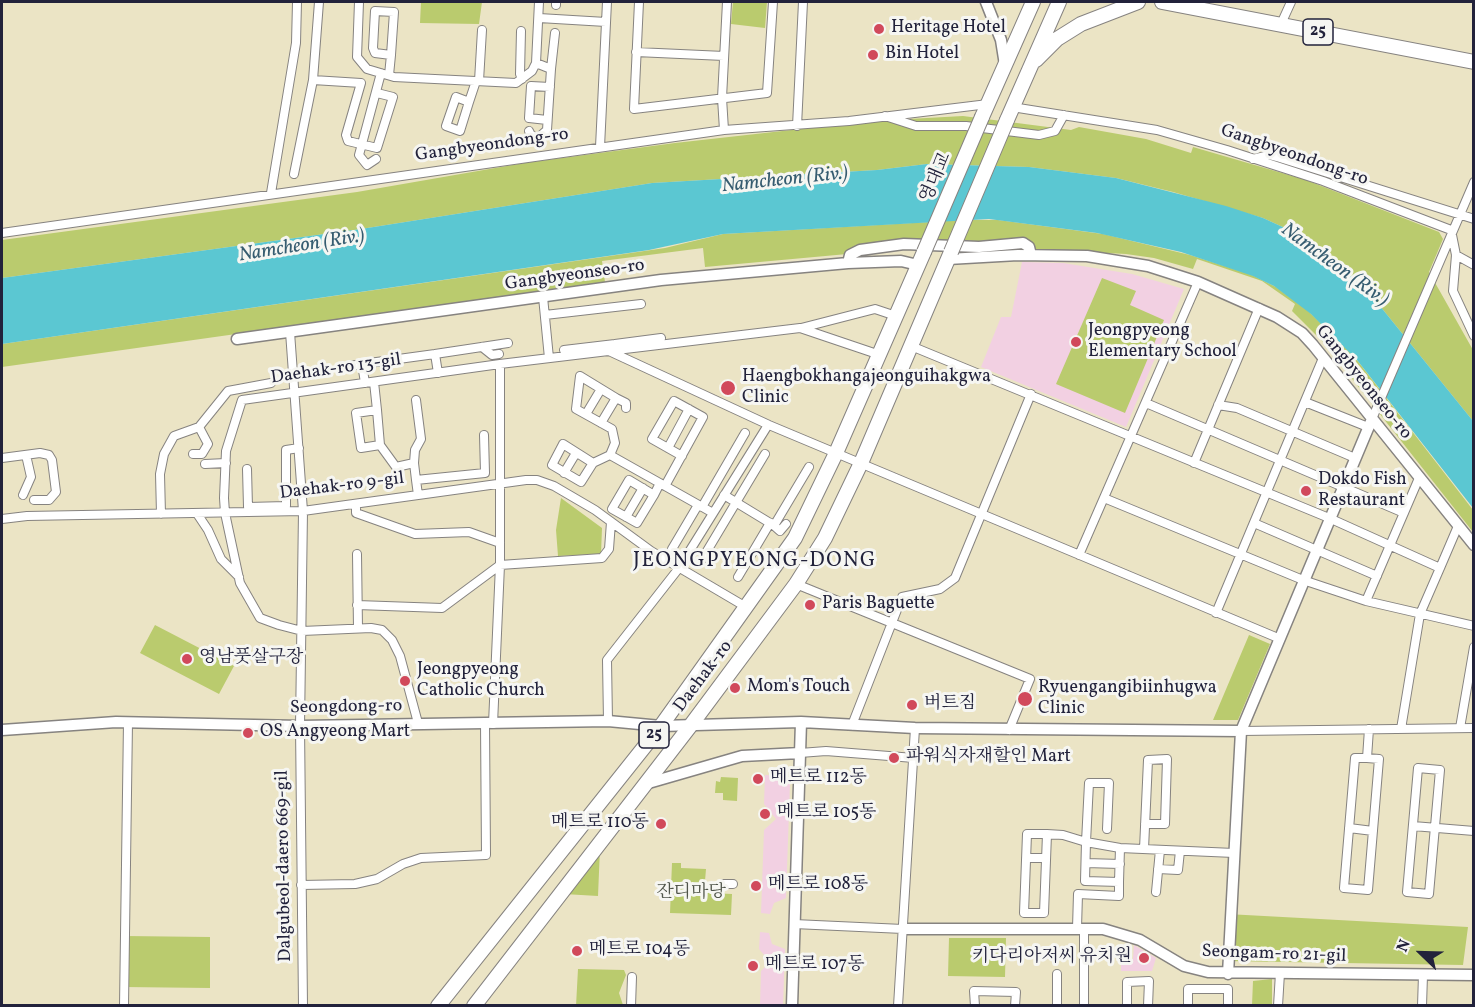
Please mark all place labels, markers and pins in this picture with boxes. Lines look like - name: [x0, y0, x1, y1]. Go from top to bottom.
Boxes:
- place label: Heritage Hotel: [891, 18, 1006, 40]
- marker: Heritage Hotel: [872, 22, 886, 36]
- place label: Bin Hotel: [885, 44, 959, 66]
- marker: Bin Hotel: [866, 48, 880, 62]
- place label: Jeongpyeong Elementary School: [1088, 321, 1237, 364]
- marker: Jeongpyeong Elementary School: [1069, 335, 1083, 349]
- place label: Haengbokhangajeonguihakgwa Clinic: [742, 367, 991, 410]
- marker: Haengbokhangajeonguihakgwa Clinic: [719, 379, 737, 397]
- place label: Dokdo Fish Restaurant: [1318, 470, 1407, 512]
- marker: Dokdo Fish Restaurant: [1299, 484, 1313, 498]
- place label: Paris Baguette: [822, 594, 935, 616]
- marker: Paris Baguette: [803, 598, 817, 612]
- place label: 영남풋살구장: [199, 648, 303, 670]
- marker: 영남풋살구장: [180, 652, 194, 666]
- place label: Jeongpyeong Catholic Church: [417, 660, 545, 702]
- marker: Jeongpyeong Catholic Church: [398, 674, 412, 688]
- place label: Mom's Touch: [747, 677, 850, 699]
- place label: Ryuengangibiinhugwa Clinic: [1038, 678, 1217, 720]
- marker: Mom's Touch: [728, 681, 742, 695]
- marker: Ryuengangibiinhugwa Clinic: [1016, 690, 1034, 708]
- place label: 버트짐: [924, 694, 976, 716]
- marker: 버트짐: [905, 698, 919, 712]
- place label: OS Angyeong Mart: [260, 722, 410, 744]
- marker: OS Angyeong Mart: [241, 726, 255, 740]
- place label: 파워식자재할인 Mart: [906, 747, 1071, 769]
- marker: 파워식자재할인 Mart: [887, 751, 901, 765]
- place label: 메트로 112동: [770, 768, 867, 790]
- marker: 메트로 112동: [751, 772, 765, 786]
- place label: 메트로 105동: [777, 803, 876, 825]
- marker: 메트로 105동: [758, 807, 772, 821]
- place label: 메트로 110동: [551, 813, 649, 835]
- marker: 메트로 110동: [654, 817, 668, 831]
- place label: 메트로 108동: [768, 875, 868, 897]
- marker: 메트로 108동: [749, 879, 763, 893]
- place label: 메트로 104동: [589, 940, 690, 962]
- marker: 메트로 104동: [570, 944, 584, 958]
- place label: 키다리아저씨 유치원: [972, 947, 1132, 969]
- marker: 키다리아저씨 유치원: [1137, 951, 1151, 965]
- place label: 메트로 107동: [765, 955, 865, 977]
- marker: 메트로 107동: [746, 959, 760, 973]

